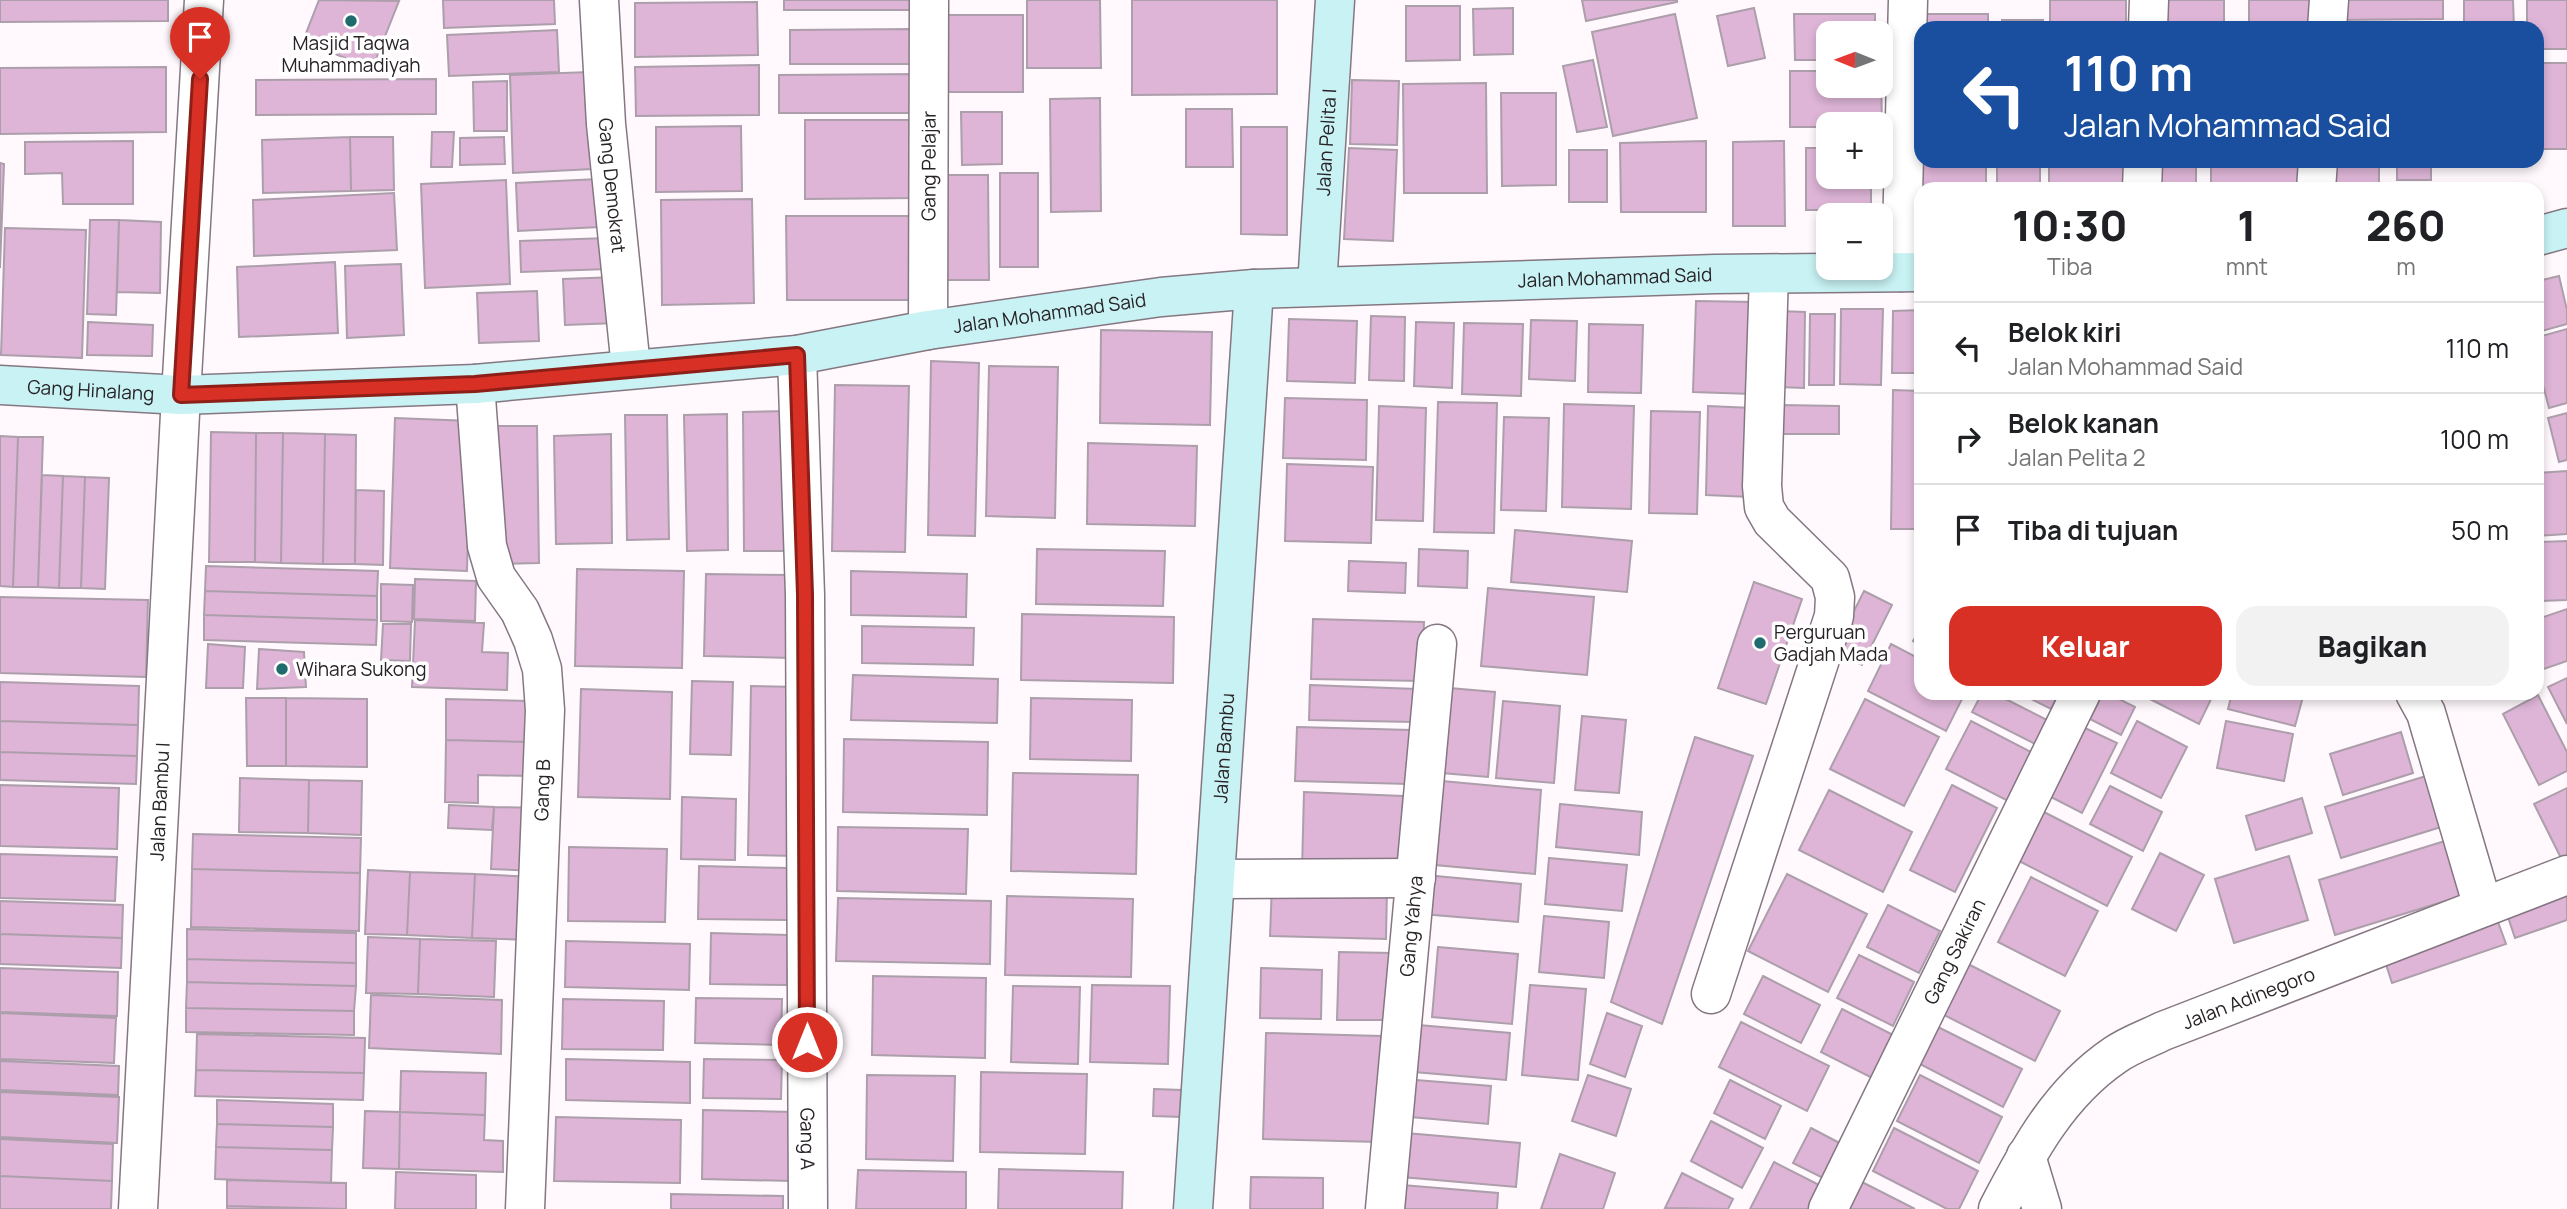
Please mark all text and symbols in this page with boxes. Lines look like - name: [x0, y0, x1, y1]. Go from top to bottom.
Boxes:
- pin: [170, 7, 230, 79]
- marker: Masjid Taqwa Muhammadiyah: [343, 13, 359, 29]
- icon: arrive: [181, 18, 219, 56]
- north arrow: [1816, 21, 1894, 98]
- map controls: [1816, 21, 1893, 280]
- place label: Masjid Taqwa Muhammadiyah: [281, 30, 421, 78]
- text: 110 m: [2064, 39, 2193, 106]
- icon: left: [1949, 49, 2040, 140]
- street label: Jalan Pelita I: [1310, 88, 1342, 197]
- text: Jalan Mohammad Said: [2064, 103, 2391, 147]
- street label: Gang Pelajar: [915, 111, 942, 221]
- button: +: [1816, 112, 1893, 189]
- street label: Gang Demokrat: [592, 117, 632, 254]
- text: 10:30: [2012, 196, 2128, 254]
- text: 1: [2237, 196, 2256, 254]
- text: 260: [2366, 196, 2446, 254]
- button: −: [1816, 203, 1893, 280]
- text: Tiba: [2047, 250, 2093, 282]
- text: mnt: [2226, 250, 2268, 282]
- text: m: [2396, 250, 2416, 282]
- street label: Jalan Mohammad Said: [1517, 261, 1713, 293]
- street label: Jalan Mohammad Said: [952, 286, 1148, 339]
- text: Belok kiri: [2008, 314, 2122, 350]
- icon: left: [1949, 329, 1987, 367]
- text: 110 m: [2446, 330, 2509, 366]
- text: Jalan Mohammad Said: [2008, 350, 2243, 382]
- street label: Gang Hinalang: [27, 374, 155, 407]
- text: Belok kanan: [2008, 405, 2159, 441]
- icon: right: [1949, 420, 1987, 458]
- text: 100 m: [2440, 421, 2509, 457]
- text: Jalan Pelita 2: [2008, 441, 2146, 473]
- icon: arrive: [1949, 511, 1987, 549]
- text: Tiba di tujuan: [2008, 512, 2178, 548]
- text: 50 m: [2451, 512, 2509, 548]
- button: Keluar: [1949, 606, 2222, 686]
- button: Bagikan: [2236, 606, 2509, 686]
- place label: Perguruan Gadjah Mada: [1774, 619, 1888, 667]
- marker: Perguruan Gadjah Mada: [1752, 635, 1768, 651]
- place label: Wihara Sukong: [296, 656, 427, 682]
- marker: Wihara Sukong: [274, 661, 290, 677]
- street label: Jalan Bambu: [1207, 692, 1240, 804]
- street label: Jalan Bambu I: [143, 742, 176, 861]
- street label: Gang B: [528, 758, 556, 821]
- street label: Gang Yahya: [1393, 874, 1429, 978]
- street label: Gang Sakiran: [1917, 894, 1991, 1009]
- street label: Jalan Adinegoro: [2179, 961, 2319, 1035]
- position arrow: [770, 1005, 844, 1079]
- street label: Gang A: [795, 1108, 821, 1170]

